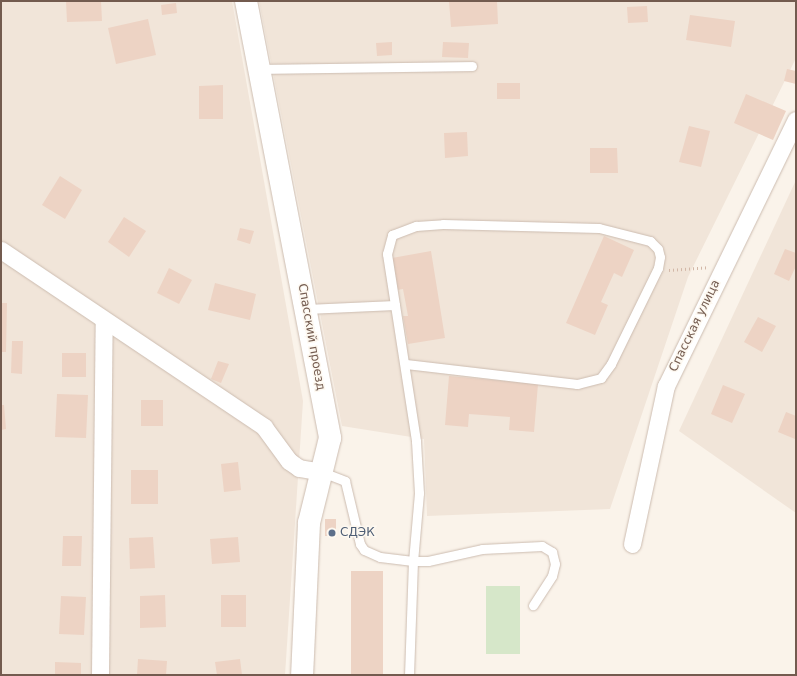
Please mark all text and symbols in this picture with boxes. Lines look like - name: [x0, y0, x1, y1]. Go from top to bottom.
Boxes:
- street label: Спасская улица: [667, 278, 723, 374]
- street label: Спасский проезд: [295, 282, 327, 392]
- place label: СДЭК: [340, 526, 375, 540]
- marker: СДЭК: [327, 528, 337, 538]

